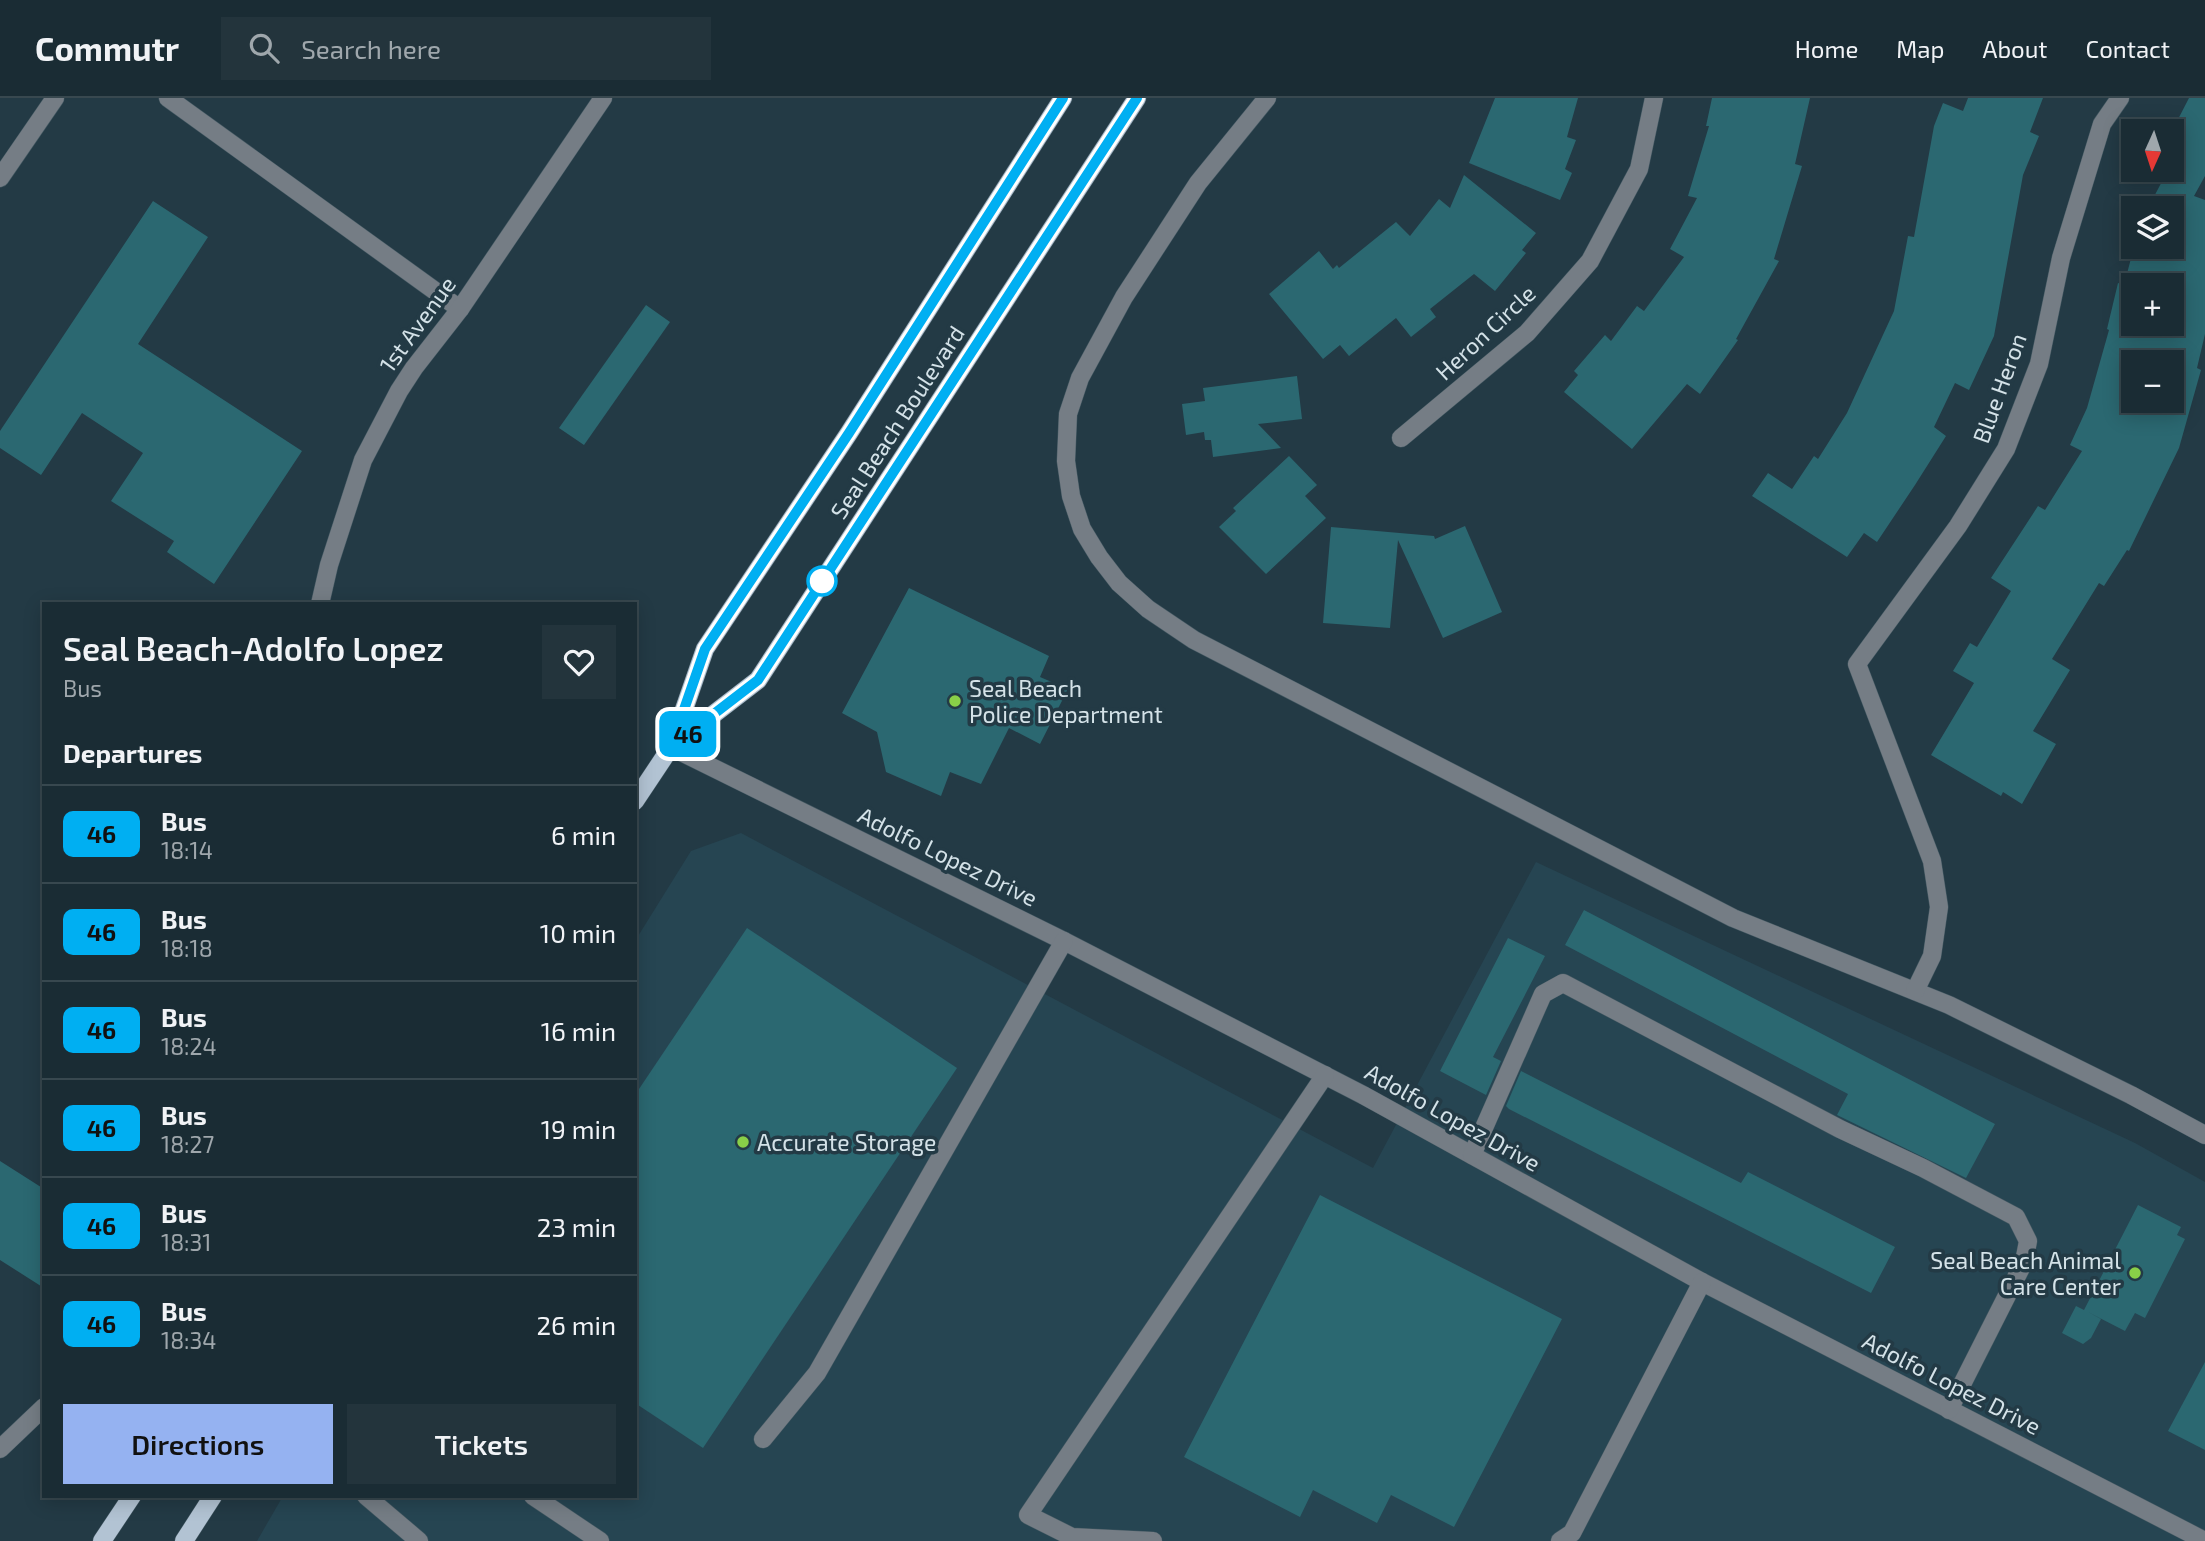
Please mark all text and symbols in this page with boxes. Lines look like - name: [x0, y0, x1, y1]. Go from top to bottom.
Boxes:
- search box: [221, 17, 711, 80]
- text: Commutr: [35, 28, 179, 68]
- icon: search: [245, 29, 283, 67]
- text: Search here: [301, 33, 441, 64]
- text: Home: [1795, 34, 1858, 63]
- text: Map: [1896, 34, 1944, 63]
- text: About: [1982, 34, 2048, 63]
- text: Contact: [2086, 34, 2170, 63]
- north arrow: [2121, 119, 2184, 182]
- map controls: [2121, 119, 2184, 413]
- button: layers: [2121, 196, 2184, 259]
- street label: 1st Avenue: [373, 271, 461, 377]
- button: +: [2121, 273, 2184, 336]
- street label: Heron Circle: [1429, 279, 1541, 385]
- street label: Seal Beach Boulevard: [824, 320, 970, 524]
- street label: Blue Heron: [1966, 329, 2032, 447]
- button: −: [2121, 350, 2184, 413]
- unlabelled marker: [807, 566, 837, 596]
- button: heart: [542, 625, 616, 699]
- text: Seal Beach-Adolfo Lopez: [63, 628, 444, 668]
- text: Bus: [63, 674, 102, 702]
- place label: Seal Beach Police Department: [969, 674, 1163, 728]
- marker: Seal Beach Police Department: [947, 693, 963, 709]
- line badge: 46: [656, 711, 720, 757]
- text: 46: [673, 719, 703, 748]
- text: Departures: [63, 737, 202, 768]
- street label: Adolfo Lopez Drive: [854, 800, 1042, 912]
- text: Bus: [161, 805, 207, 836]
- text: 46: [87, 819, 116, 848]
- text: 6 min: [551, 819, 616, 850]
- text: 18:14: [161, 836, 213, 864]
- text: Bus: [161, 903, 207, 934]
- text: 46: [87, 917, 116, 946]
- text: 10 min: [540, 917, 616, 948]
- text: 18:18: [161, 934, 213, 962]
- text: Bus: [161, 1001, 207, 1032]
- text: 46: [87, 1015, 116, 1044]
- text: 16 min: [541, 1015, 616, 1046]
- text: 18:24: [161, 1032, 217, 1060]
- street label: Adolfo Lopez Drive: [1360, 1057, 1546, 1177]
- text: Bus: [161, 1099, 207, 1130]
- text: 46: [87, 1113, 116, 1142]
- text: 19 min: [541, 1113, 616, 1144]
- place label: Accurate Storage: [757, 1128, 936, 1156]
- text: 18:27: [161, 1130, 214, 1158]
- marker: Accurate Storage: [735, 1134, 751, 1150]
- text: Bus: [161, 1197, 207, 1228]
- text: 46: [87, 1211, 116, 1240]
- text: 23 min: [537, 1211, 616, 1242]
- text: 18:31: [161, 1228, 212, 1256]
- place label: Seal Beach Animal Care Center: [1930, 1246, 2121, 1300]
- marker: Seal Beach Animal Care Center: [2127, 1265, 2143, 1281]
- text: Bus: [161, 1295, 207, 1326]
- text: 46: [87, 1309, 116, 1338]
- text: 26 min: [536, 1309, 616, 1340]
- text: 18:34: [161, 1326, 216, 1354]
- street label: Adolfo Lopez Drive: [1858, 1326, 2046, 1440]
- button: Directions: [63, 1404, 333, 1484]
- button: Tickets: [347, 1404, 616, 1484]

